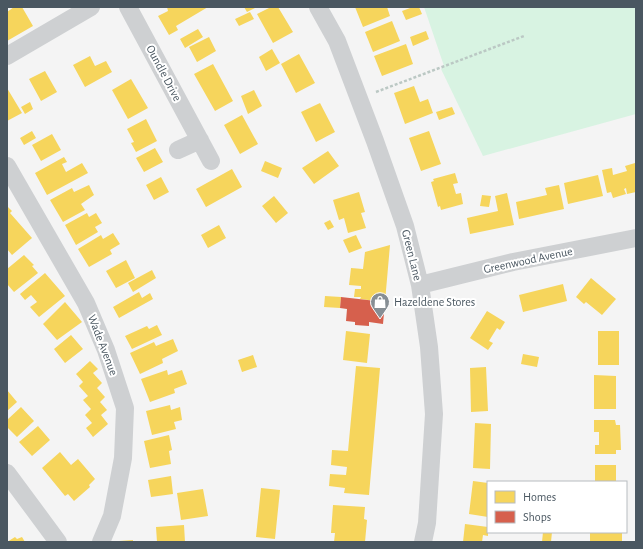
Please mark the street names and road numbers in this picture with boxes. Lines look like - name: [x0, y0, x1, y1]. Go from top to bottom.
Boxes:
- street label: Oundle Drive: [144, 43, 184, 103]
- street label: Green Lane: [400, 228, 424, 282]
- street label: Greenwood Avenue: [482, 245, 574, 275]
- street label: Wade Avenue: [86, 313, 120, 377]

